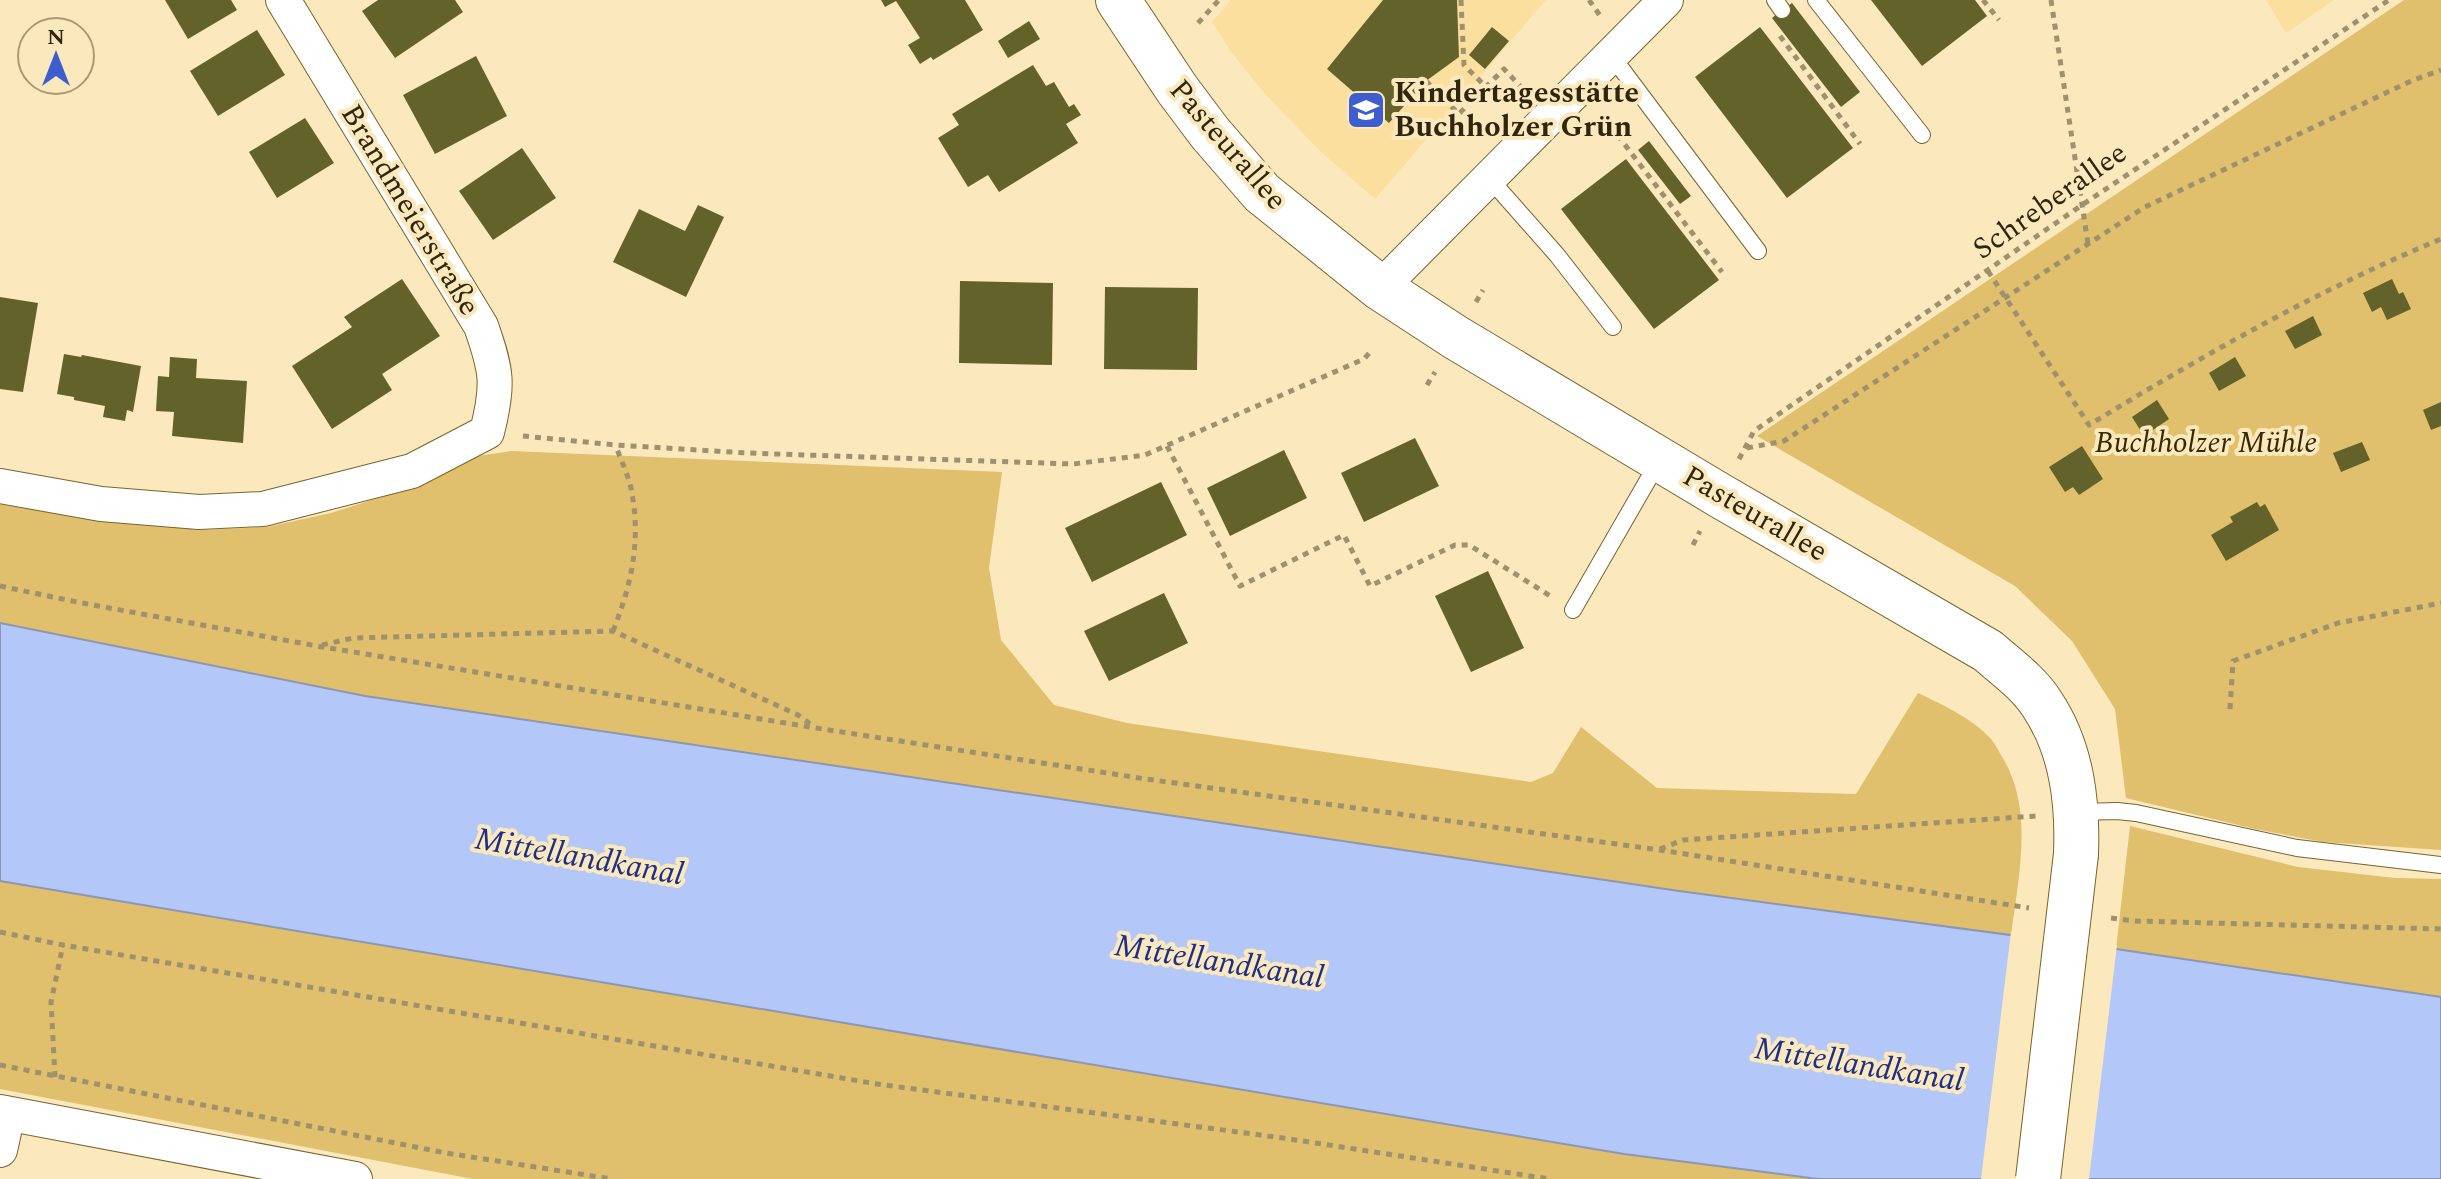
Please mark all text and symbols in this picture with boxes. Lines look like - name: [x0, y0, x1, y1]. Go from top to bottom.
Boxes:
- north arrow: [16, 16, 96, 96]
- text: N: [47, 21, 65, 54]
- street label: Pasteurallee: [1158, 69, 1298, 221]
- place label: Kindertagesstätte Buchholzer Grün: [1394, 70, 1639, 150]
- school or university icon: Kindertagesstätte Buchholzer Grün: [1345, 89, 1387, 131]
- street label: Brandmeierstraße: [328, 95, 492, 325]
- street label: Schreberallee: [1963, 131, 2137, 271]
- park label: Buchholzer Mühle: [2095, 420, 2317, 466]
- street label: Pasteurallee: [1674, 454, 1836, 574]
- water label: Mittellandkanal: [471, 815, 687, 899]
- water label: Mittellandkanal: [1111, 921, 1327, 1003]
- water label: Mittellandkanal: [1751, 1024, 1967, 1106]

